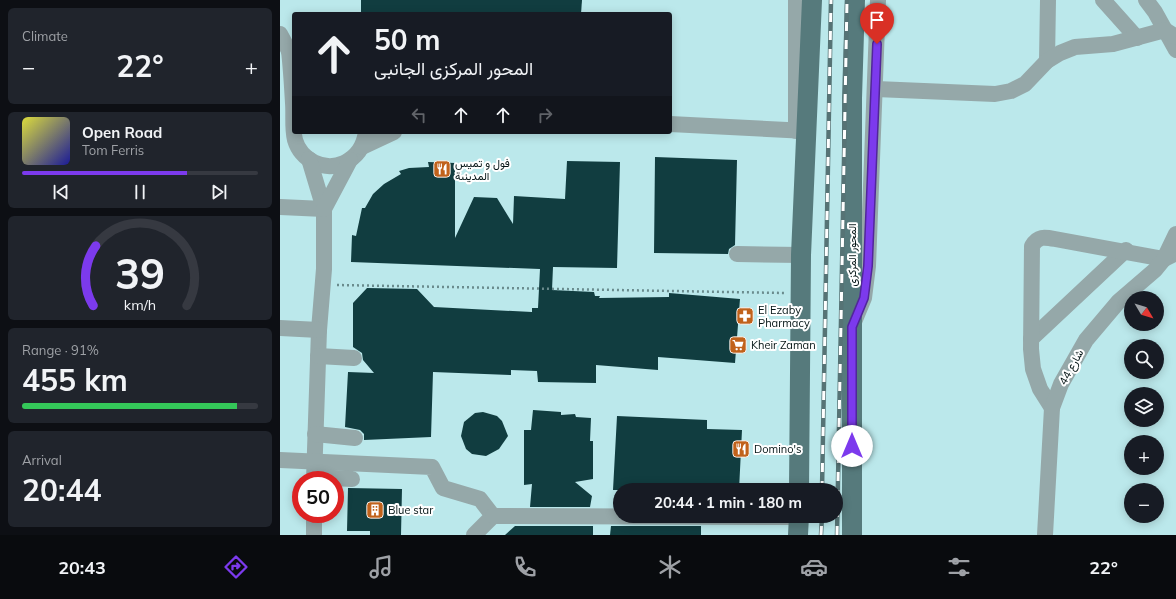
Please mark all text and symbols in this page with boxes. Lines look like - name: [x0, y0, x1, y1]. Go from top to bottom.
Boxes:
- pin: [860, 3, 894, 44]
- icon: arrive: [866, 9, 888, 31]
- text: 50 m: [374, 22, 440, 57]
- text: Climate: [22, 28, 68, 44]
- icon: ahead: [308, 28, 360, 80]
- text: 22°: [116, 47, 164, 85]
- text: −: [22, 53, 35, 81]
- text: +: [245, 53, 258, 81]
- text: المحور المركزى الجانبى: [374, 57, 533, 80]
- icon: left: [408, 104, 430, 126]
- icon: ahead: [450, 104, 472, 126]
- icon: ahead: [492, 104, 514, 126]
- icon: right: [534, 104, 556, 126]
- text: Open Road: [82, 123, 162, 142]
- text: Tom Ferris: [82, 142, 144, 158]
- place label: فول و تميس المدينىة: [455, 156, 510, 183]
- restaurant icon: فول و تميس المدينىة: [432, 159, 452, 179]
- icon: previous: [50, 181, 72, 203]
- icon: pause: [129, 181, 151, 203]
- icon: next: [208, 181, 230, 203]
- street label: المحور المركزى: [845, 223, 859, 287]
- text: 39: [115, 246, 165, 298]
- north arrow: [1124, 291, 1164, 331]
- map controls: [1124, 291, 1164, 523]
- text: km/h: [124, 295, 156, 313]
- place label: El Ezaby Pharmacy: [758, 303, 810, 330]
- pharmacy icon: El Ezaby Pharmacy: [735, 306, 755, 326]
- supermarket icon: Kheir Zaman: [728, 335, 748, 355]
- place label: Kheir Zaman: [751, 338, 816, 352]
- button: search: [1124, 339, 1164, 379]
- text: Range · 91%: [22, 342, 99, 358]
- street label: شارع 44: [1056, 347, 1087, 388]
- text: 455 km: [22, 361, 128, 399]
- button: layers: [1124, 387, 1164, 427]
- position arrow: [831, 425, 873, 467]
- button: +: [1124, 435, 1164, 475]
- restaurant icon: Domino's: [731, 439, 751, 459]
- place label: Domino's: [754, 442, 801, 456]
- text: Arrival: [22, 452, 62, 468]
- text: 20:44: [22, 471, 101, 509]
- speed limit sign: 50: [292, 471, 344, 523]
- button: −: [1124, 483, 1164, 523]
- text: 20:44 · 1 min · 180 m: [654, 493, 802, 512]
- building icon: Blue star: [365, 500, 385, 520]
- place label: Blue star: [388, 503, 433, 517]
- icon: directions: [222, 553, 250, 581]
- icon: music: [367, 553, 395, 581]
- icon: phone: [511, 553, 539, 581]
- icon: climate: [656, 553, 684, 581]
- icon: car: [800, 553, 828, 581]
- icon: filters: [945, 553, 973, 581]
- text: 20:43: [58, 556, 106, 579]
- text: 22°: [1089, 556, 1118, 579]

